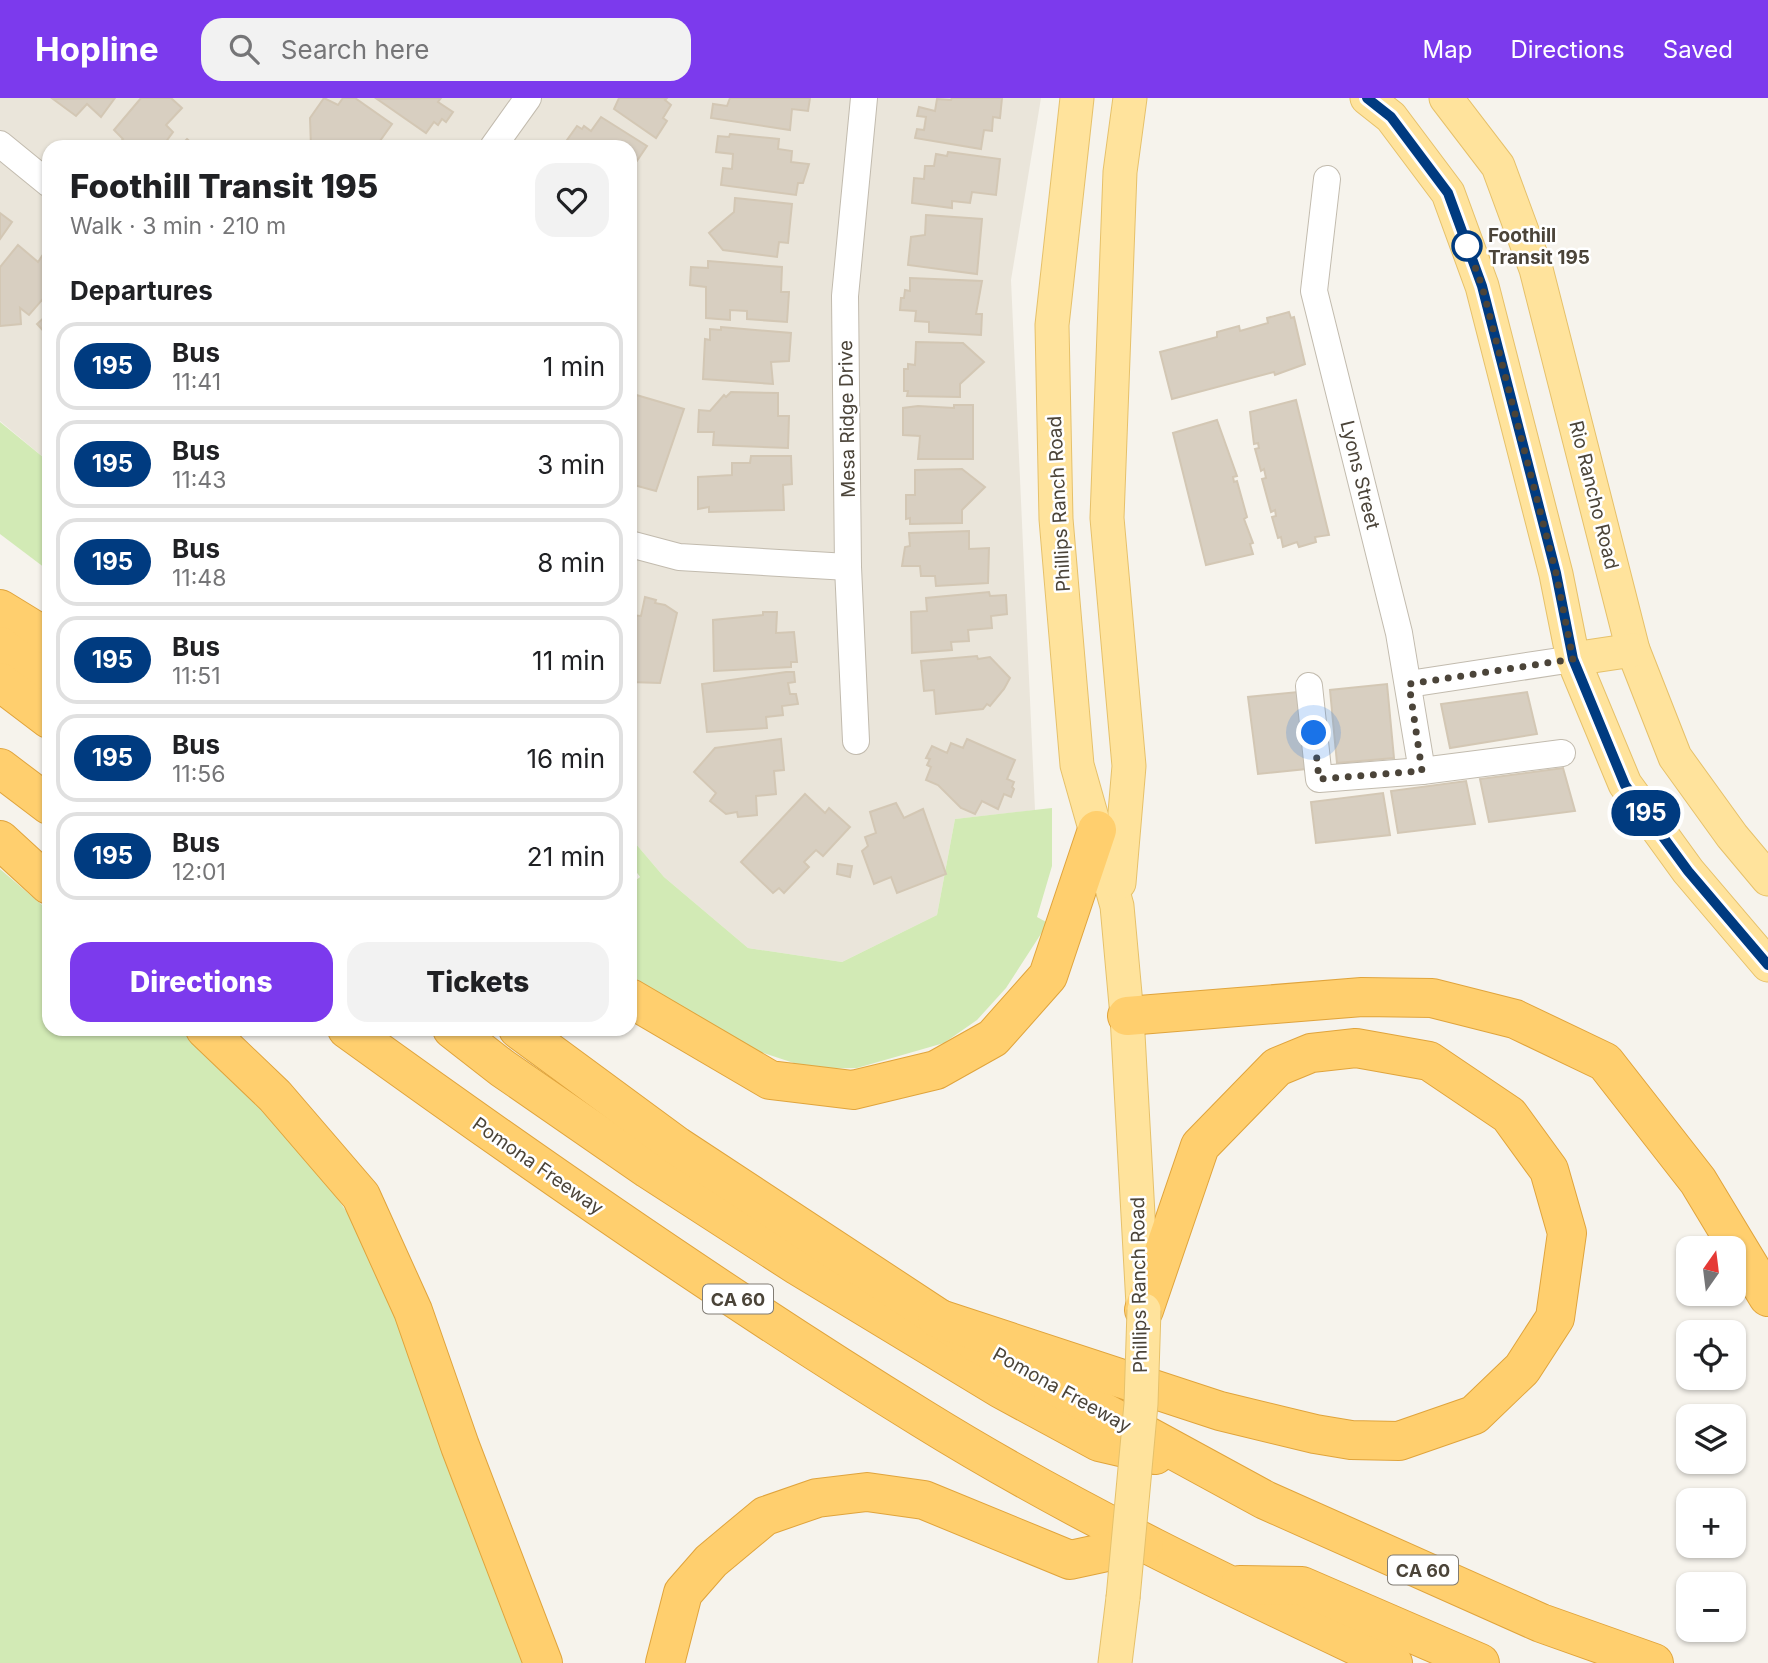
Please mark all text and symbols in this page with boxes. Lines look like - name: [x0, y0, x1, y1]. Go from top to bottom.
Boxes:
- search box: [201, 18, 691, 81]
- text: Hopline: [35, 29, 159, 69]
- icon: search: [225, 30, 263, 68]
- text: Search here: [281, 34, 429, 65]
- text: Map: [1423, 35, 1472, 64]
- text: Directions: [1510, 35, 1625, 64]
- text: Saved: [1663, 35, 1733, 64]
- button: heart: [535, 163, 609, 237]
- text: Foothill Transit 195: [70, 166, 378, 206]
- text: Walk · 3 min · 210 m: [70, 212, 286, 240]
- place label: Foothill Transit 195: [1488, 224, 1590, 269]
- marker: Foothill Transit 195: [1452, 231, 1482, 261]
- text: Departures: [70, 275, 213, 306]
- text: Bus: [172, 337, 220, 368]
- street label: Mesa Ridge Drive: [834, 340, 860, 498]
- text: 195: [92, 351, 133, 380]
- text: 1 min: [543, 351, 605, 382]
- text: 11:41: [172, 368, 221, 396]
- street label: Phillips Ranch Road: [1043, 415, 1075, 593]
- street label: Lyons Street: [1335, 418, 1385, 532]
- street label: Rio Rancho Road: [1564, 418, 1624, 572]
- text: Bus: [172, 435, 220, 466]
- text: 195: [92, 449, 133, 478]
- text: 3 min: [537, 449, 605, 480]
- text: 11:43: [172, 466, 226, 494]
- text: Bus: [172, 533, 220, 564]
- text: 195: [92, 547, 133, 576]
- text: 8 min: [537, 547, 605, 578]
- text: 11:48: [172, 564, 226, 592]
- text: Bus: [172, 631, 220, 662]
- text: 195: [92, 645, 133, 674]
- text: 11 min: [532, 645, 605, 676]
- text: 11:51: [172, 662, 221, 690]
- your location: [1296, 715, 1331, 750]
- text: Bus: [172, 729, 220, 760]
- text: 195: [92, 743, 133, 772]
- text: 16 min: [527, 743, 605, 774]
- text: 11:56: [172, 760, 226, 788]
- line badge: 195: [1606, 790, 1686, 836]
- text: 195: [1625, 798, 1667, 827]
- text: Bus: [172, 827, 220, 858]
- text: 195: [92, 841, 133, 870]
- text: 21 min: [527, 841, 605, 872]
- text: 12:01: [172, 858, 226, 886]
- button: Directions: [70, 942, 333, 1022]
- button: Tickets: [347, 942, 609, 1022]
- street label: Pomona Freeway: [468, 1112, 608, 1220]
- street label: Phillips Ranch Road: [1126, 1197, 1152, 1373]
- north arrow: [1676, 1236, 1746, 1306]
- map controls: [1676, 1236, 1746, 1642]
- road number: CA 60: [703, 1284, 773, 1314]
- button: locate: [1676, 1320, 1746, 1390]
- street label: Pomona Freeway: [989, 1342, 1135, 1438]
- button: layers: [1676, 1404, 1746, 1474]
- button: +: [1676, 1488, 1746, 1558]
- road number: CA 60: [1388, 1555, 1458, 1584]
- button: −: [1676, 1572, 1746, 1642]

